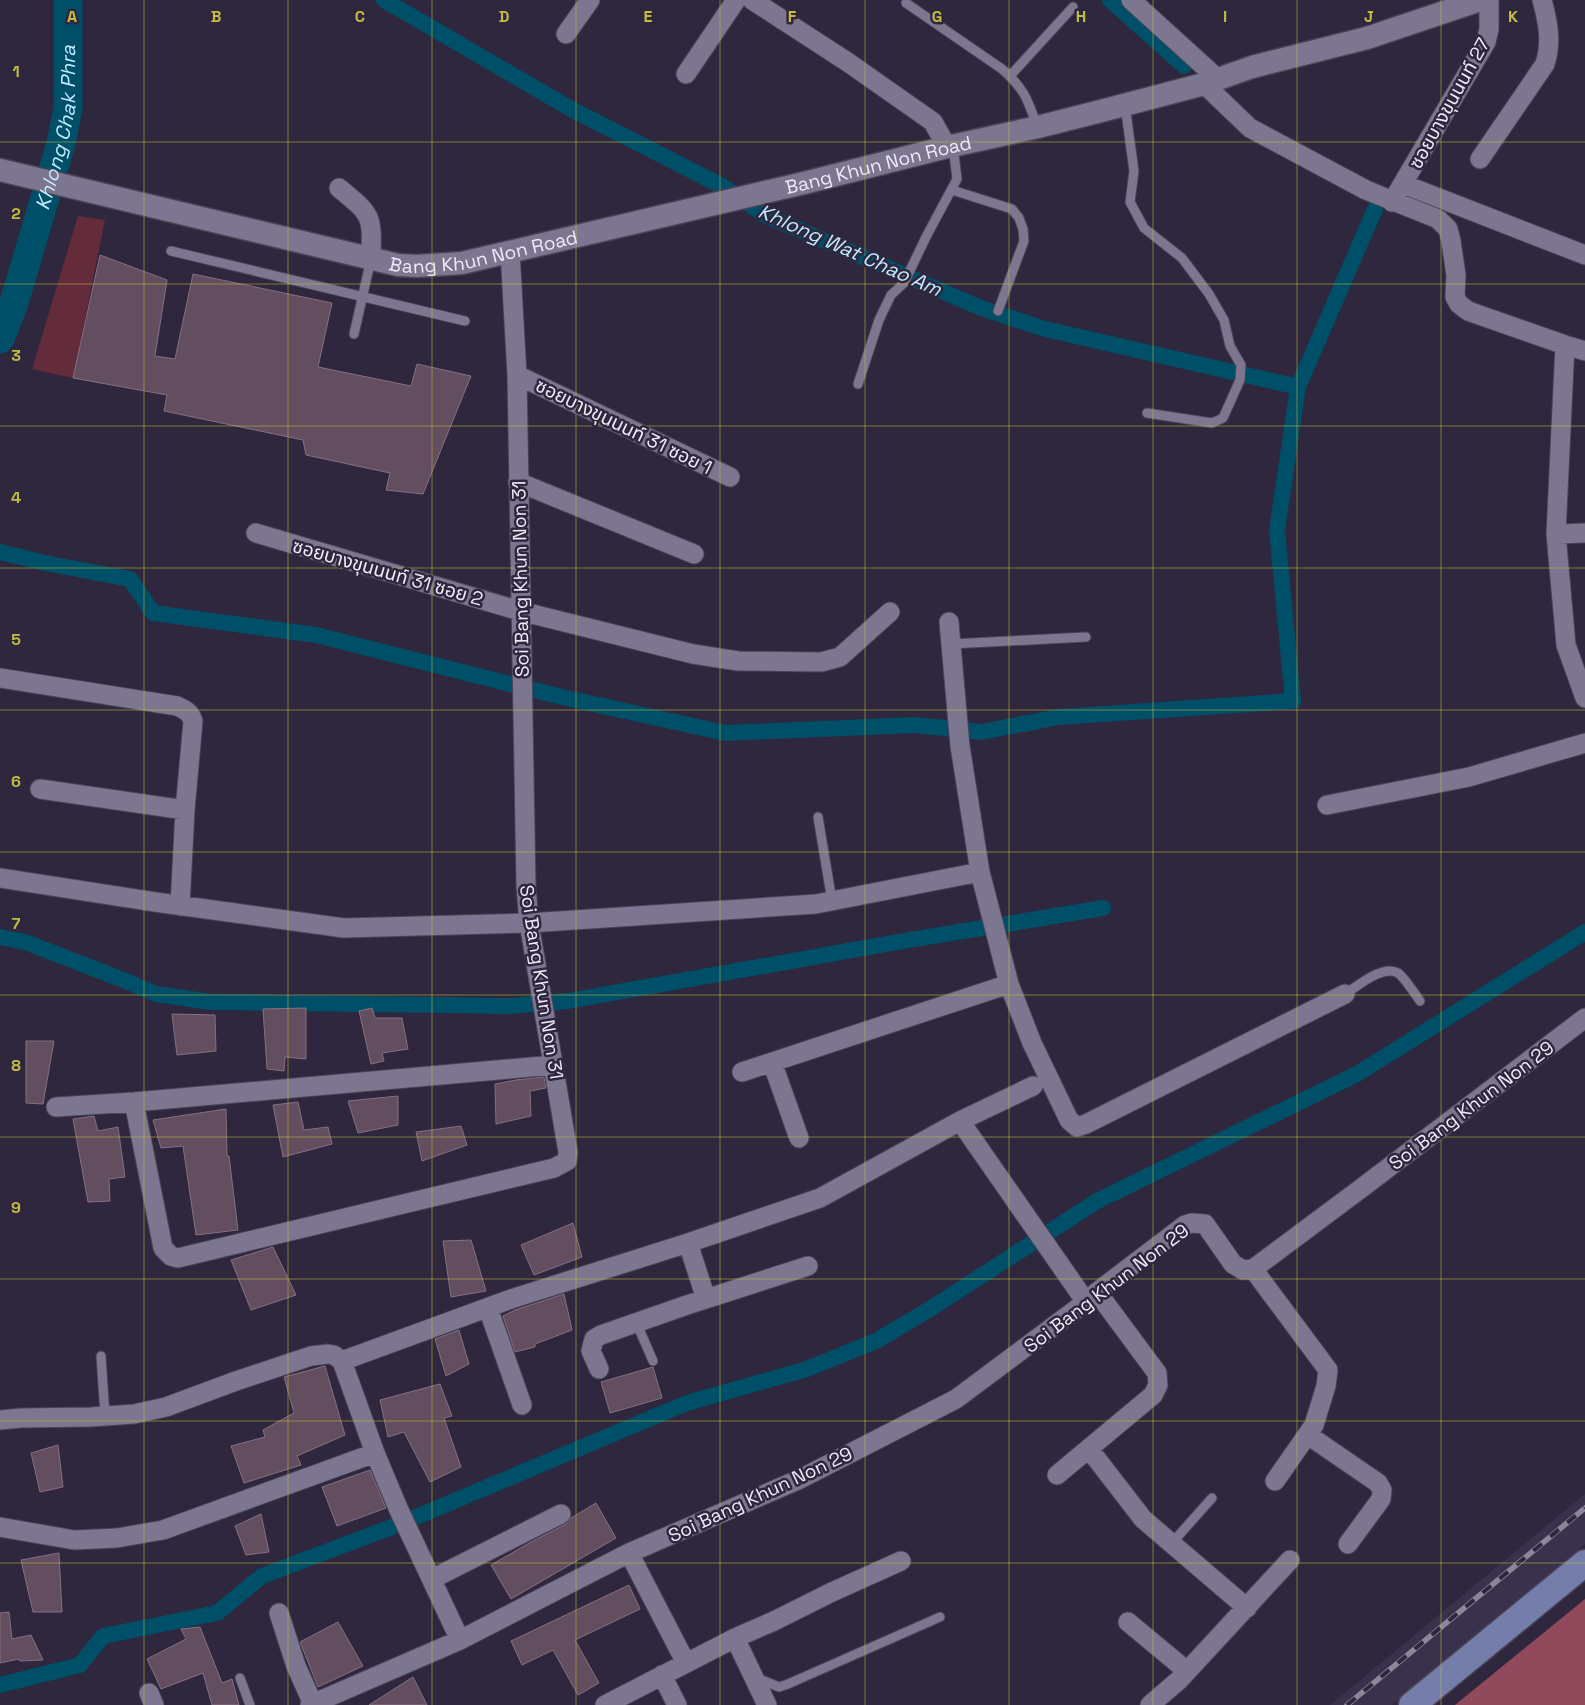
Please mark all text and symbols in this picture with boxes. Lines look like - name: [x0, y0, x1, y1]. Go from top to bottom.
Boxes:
- text: A: [67, 6, 77, 27]
- text: B: [211, 6, 221, 27]
- text: C: [355, 6, 365, 27]
- text: D: [499, 6, 509, 27]
- text: E: [644, 6, 653, 27]
- text: F: [788, 6, 797, 27]
- text: G: [932, 6, 942, 27]
- text: H: [1076, 6, 1086, 27]
- text: I: [1223, 6, 1227, 27]
- text: J: [1364, 6, 1374, 27]
- text: K: [1508, 6, 1518, 27]
- street label: ซอยบางขุนนนท์ 27: [1403, 33, 1496, 173]
- water label: Khlong Chak Phra: [29, 45, 82, 213]
- text: 1: [12, 61, 20, 82]
- street label: Bang Khun Non Road: [783, 130, 974, 200]
- water label: Khlong Wat Chao Am: [754, 198, 946, 302]
- text: 2: [11, 203, 21, 224]
- street label: Bang Khun Non Road: [386, 224, 580, 279]
- text: 3: [11, 345, 21, 366]
- street label: ซอยบางขุนนนท์ 31 ซอย 1: [531, 373, 716, 480]
- street label: Soi Bang Khun Non 31: [506, 481, 535, 677]
- text: 4: [11, 487, 21, 508]
- street label: ซอยบางขุนนนท์ 31 ซอย 2: [290, 533, 486, 612]
- text: 5: [11, 629, 21, 650]
- text: 6: [11, 771, 21, 792]
- street label: Soi Bang Khun Non 31: [514, 883, 569, 1081]
- text: 7: [12, 913, 21, 934]
- street label: Soi Bang Khun Non 29: [1384, 1035, 1559, 1176]
- text: 8: [11, 1055, 21, 1076]
- text: 9: [11, 1197, 21, 1218]
- street label: Soi Bang Khun Non 29: [1019, 1218, 1194, 1359]
- street label: Soi Bang Khun Non 29: [664, 1441, 856, 1548]

